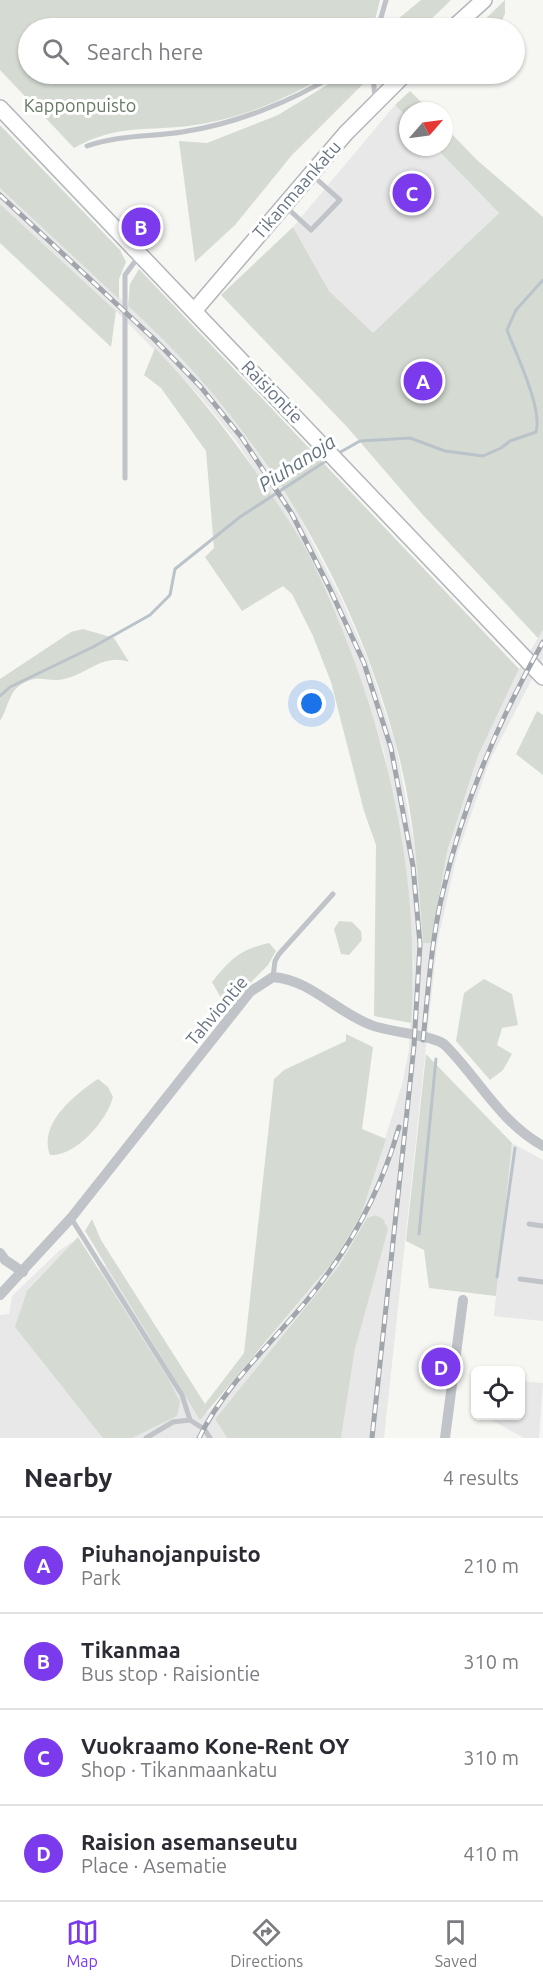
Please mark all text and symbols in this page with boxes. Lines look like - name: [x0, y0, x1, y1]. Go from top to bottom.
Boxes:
- search box: [18, 18, 525, 84]
- icon: search: [39, 35, 72, 68]
- text: Search here: [87, 39, 203, 64]
- park label: Kapponpuisto: [24, 95, 136, 115]
- north arrow: [399, 102, 453, 156]
- street label: Tikanmaankatu: [248, 136, 344, 242]
- pin: C: [392, 170, 432, 216]
- pin: B: [122, 204, 160, 250]
- street label: Raisiontie: [238, 356, 307, 427]
- pin: A: [404, 358, 442, 404]
- water label: Piuhanoja: [254, 429, 340, 496]
- your location: [297, 689, 326, 718]
- street label: Tahviontie: [182, 972, 251, 1049]
- pin: D: [422, 1344, 460, 1390]
- map controls: [471, 1366, 525, 1420]
- button: locate: [471, 1366, 525, 1420]
- text: Nearby: [24, 1463, 112, 1492]
- text: 4 results: [443, 1466, 519, 1489]
- text: Piuhanojanpuisto: [81, 1541, 261, 1566]
- text: A: [36, 1554, 51, 1577]
- text: 210 m: [463, 1554, 519, 1577]
- text: Park: [81, 1566, 121, 1589]
- text: Tikanmaa: [81, 1637, 181, 1662]
- text: B: [37, 1650, 50, 1673]
- text: 310 m: [463, 1650, 519, 1673]
- text: Bus stop · Raisiontie: [81, 1662, 260, 1685]
- text: Vuokraamo Kone-Rent OY: [81, 1733, 349, 1758]
- text: C: [37, 1746, 50, 1769]
- text: 310 m: [463, 1746, 519, 1769]
- text: Shop · Tikanmaankatu: [81, 1758, 277, 1781]
- text: Raision asemanseutu: [81, 1829, 298, 1854]
- text: D: [36, 1842, 51, 1865]
- text: 410 m: [463, 1842, 519, 1865]
- text: Place · Asematie: [81, 1854, 227, 1877]
- tab: Map: [66, 1916, 99, 1970]
- tab: Directions: [230, 1916, 303, 1970]
- tab: Saved: [435, 1916, 477, 1970]

